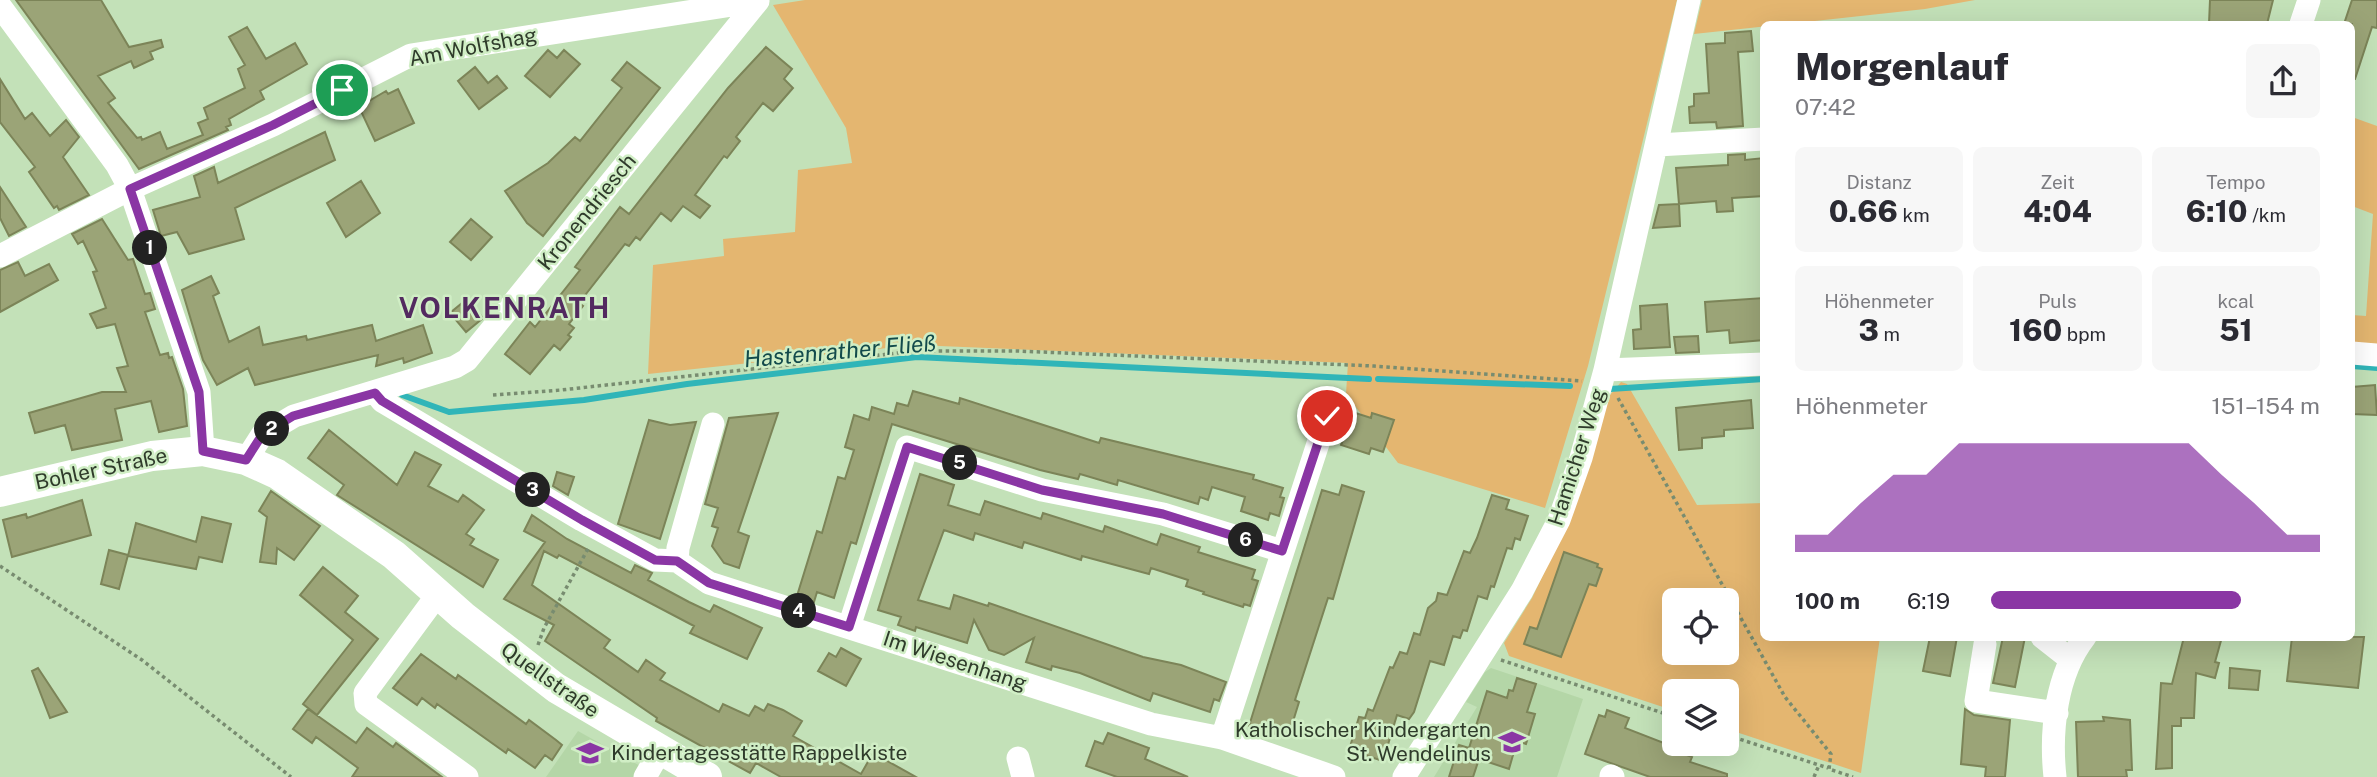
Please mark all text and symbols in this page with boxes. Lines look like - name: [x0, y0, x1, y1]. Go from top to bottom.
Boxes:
- street label: Am Wolfshag: [407, 22, 539, 71]
- text: Morgenlauf: [1795, 44, 2009, 89]
- button: share: [2246, 44, 2320, 118]
- pin: [312, 60, 372, 120]
- icon: arrive: [323, 71, 361, 109]
- text: 07:42: [1795, 93, 1856, 120]
- street label: Kronendriesch: [532, 149, 641, 275]
- text: Distanz: [1847, 171, 1912, 193]
- text: Zeit: [2040, 171, 2075, 193]
- text: Tempo: [2206, 171, 2265, 193]
- text: 0.66: [1829, 193, 1898, 229]
- text: 4:04: [2023, 193, 2092, 229]
- text: 6:10: [2186, 193, 2248, 229]
- text: km: [1898, 204, 1930, 226]
- text: /km: [2248, 204, 2286, 226]
- pin: 1: [132, 230, 168, 266]
- text: 1: [145, 236, 154, 258]
- text: Höhenmeter: [1824, 290, 1934, 312]
- text: Puls: [2038, 290, 2077, 312]
- text: kcal: [2217, 290, 2254, 312]
- district label: VOLKENRATH: [399, 291, 611, 324]
- text: 3: [1858, 312, 1879, 348]
- text: 160: [2009, 312, 2062, 348]
- text: 51: [2219, 312, 2253, 348]
- text: m: [1879, 323, 1900, 345]
- text: bpm: [2062, 323, 2106, 345]
- water label: Hastenrather Fließ: [743, 329, 937, 372]
- street label: Hamicher Weg: [1543, 385, 1611, 529]
- pin: [1297, 386, 1357, 446]
- text: Höhenmeter: [1795, 392, 1928, 419]
- text: 151–154 m: [2211, 392, 2320, 419]
- icon: check: [1308, 397, 1346, 435]
- pin: 2: [254, 412, 290, 446]
- text: 2: [265, 417, 278, 439]
- street label: Bohler Straße: [32, 442, 169, 495]
- pin: 5: [942, 446, 978, 480]
- text: 5: [953, 451, 966, 473]
- pin: 3: [516, 472, 550, 508]
- text: 3: [526, 478, 539, 500]
- pin: 6: [1228, 522, 1264, 558]
- text: 6: [1239, 528, 1252, 550]
- text: 100 m: [1795, 587, 1860, 614]
- text: 6:19: [1907, 587, 1950, 614]
- map controls: [1662, 588, 1739, 756]
- button: locate: [1662, 588, 1739, 665]
- pin: 4: [782, 594, 816, 628]
- text: 4: [792, 599, 805, 621]
- street label: Im Wiesenhang: [880, 626, 1030, 695]
- street label: Quellstraße: [496, 637, 604, 723]
- button: layers: [1662, 679, 1739, 756]
- place label: Katholischer Kindergarten St. Wendelinus: [1235, 717, 1491, 766]
- school or university icon: Katholischer Kindergarten St. Wendelinus: [1497, 727, 1527, 757]
- school or university icon: Kindertagesstätte Rappelkiste: [575, 738, 605, 768]
- place label: Kindertagesstätte Rappelkiste: [611, 740, 907, 765]

